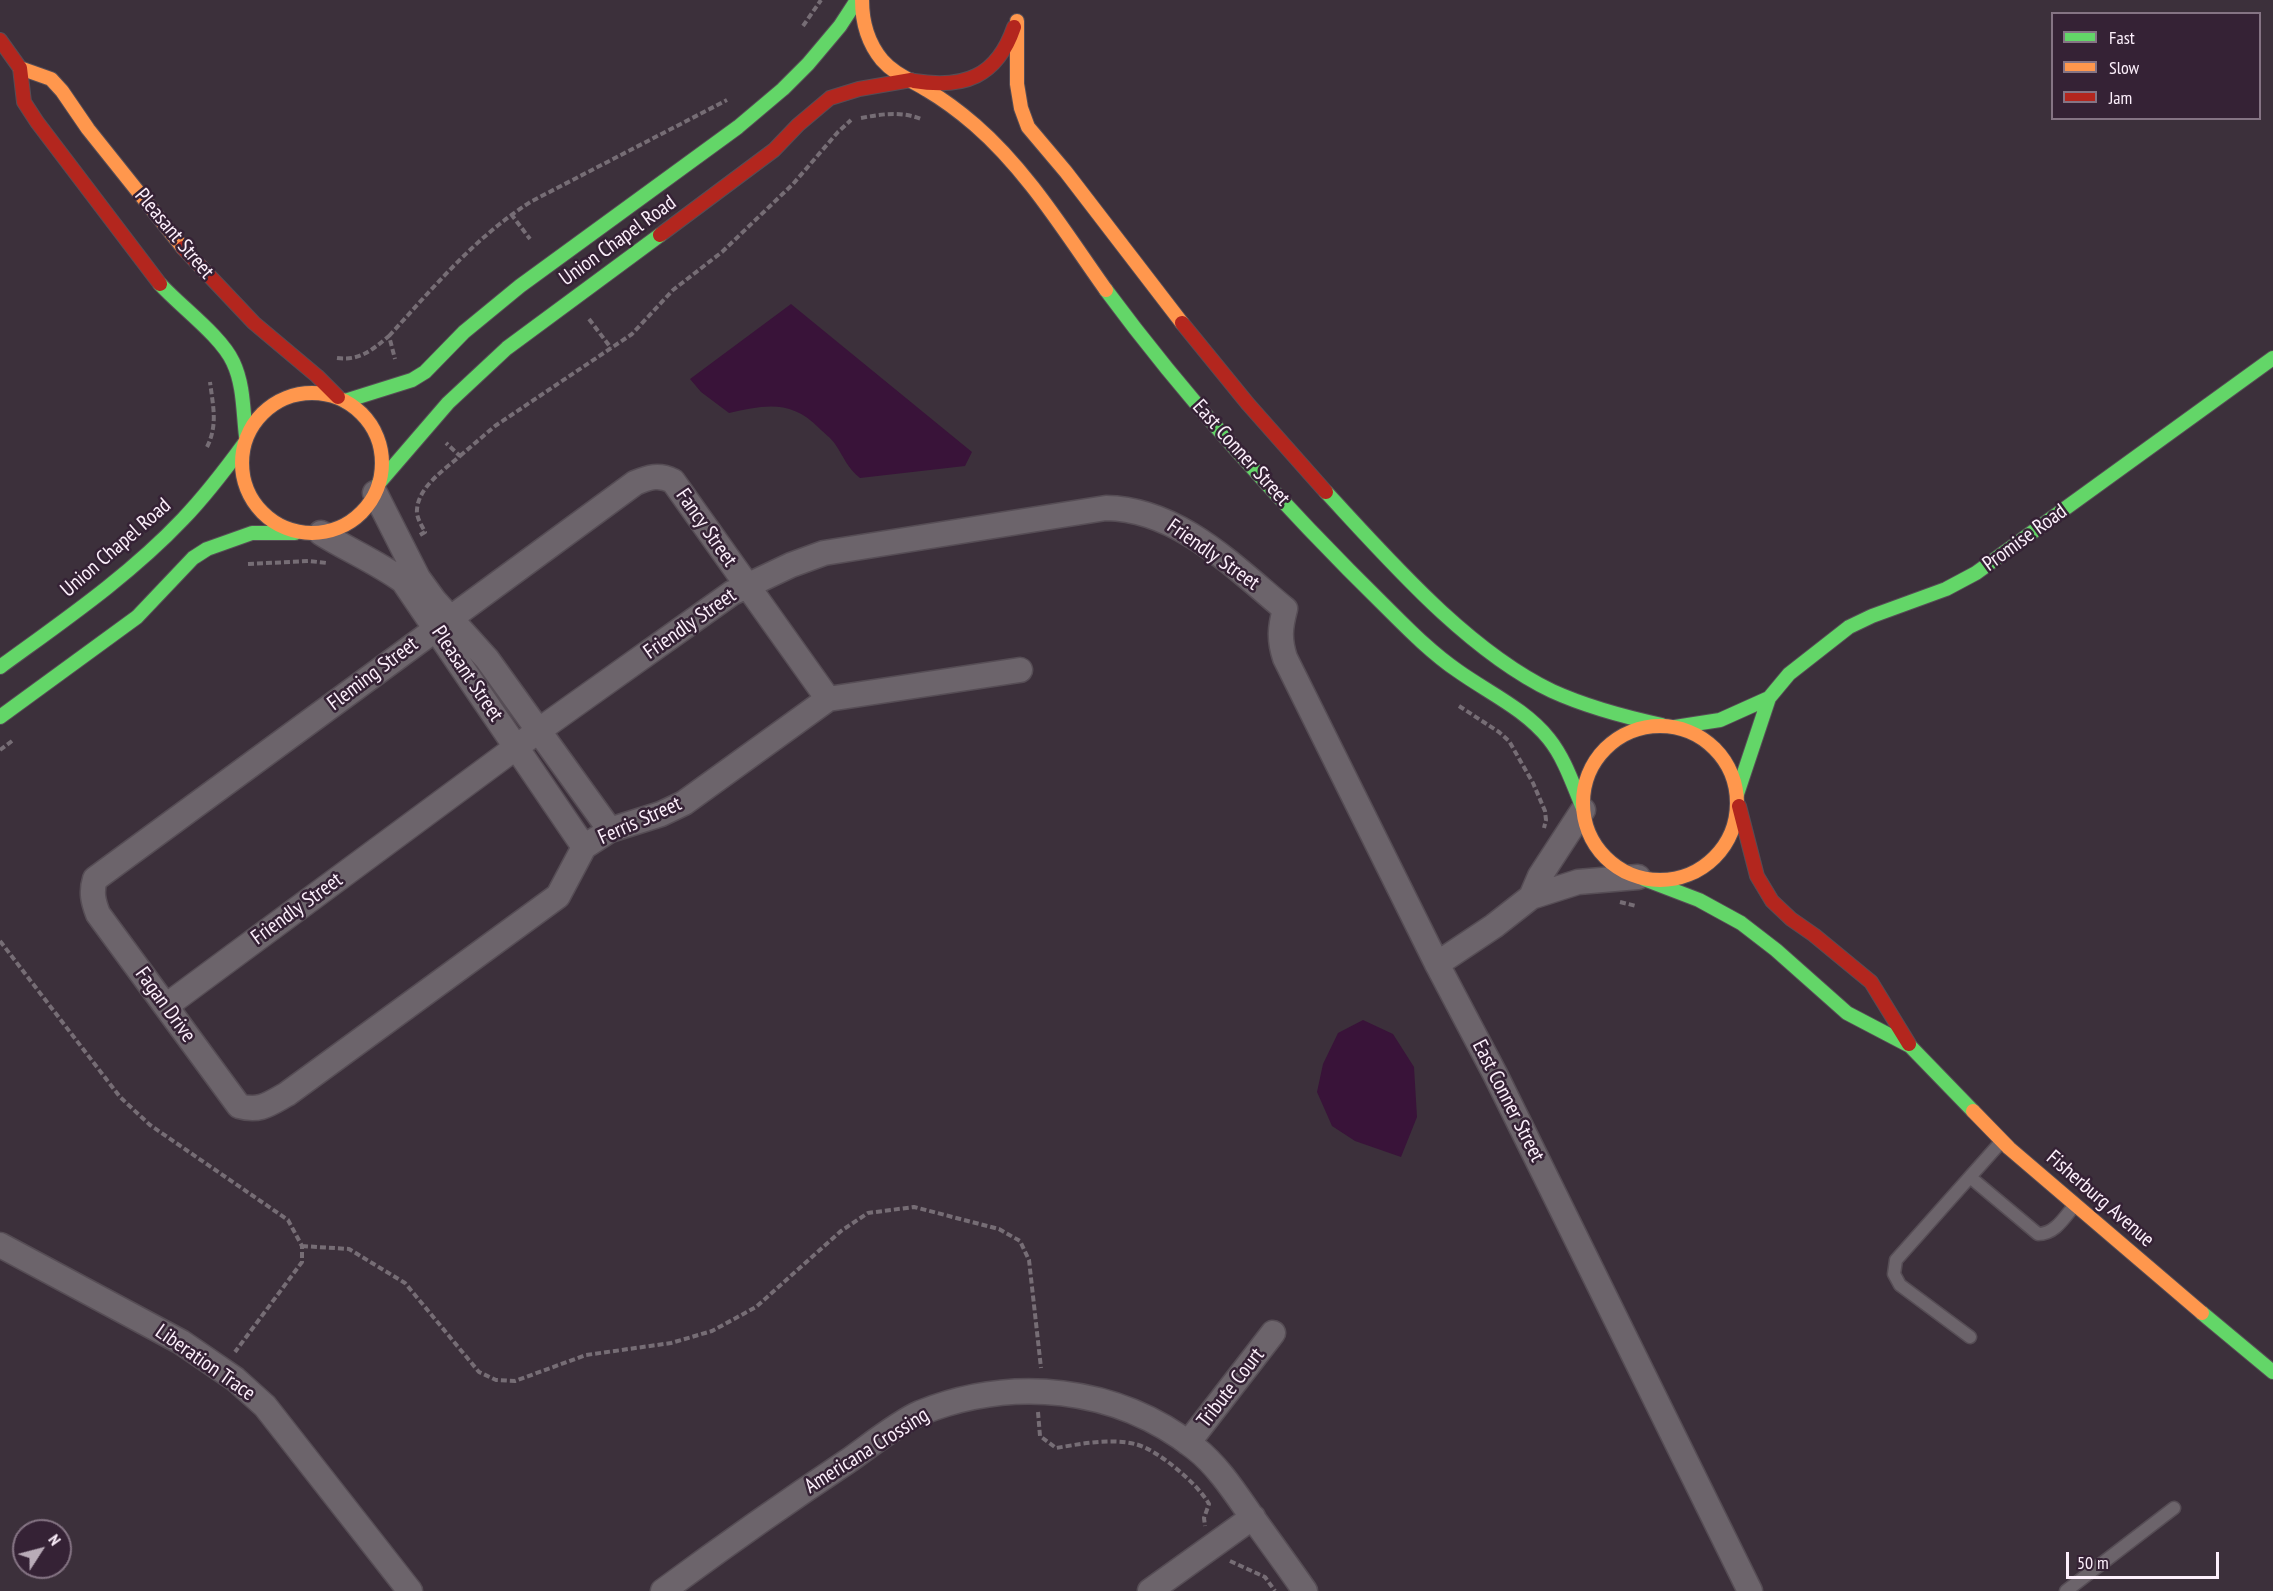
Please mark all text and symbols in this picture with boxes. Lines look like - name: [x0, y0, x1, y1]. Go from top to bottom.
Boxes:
- legend: [2051, 12, 2261, 120]
- text: Fast: [2109, 26, 2135, 49]
- text: Slow: [2109, 56, 2139, 79]
- text: Jam: [2109, 86, 2132, 109]
- street label: Pleasant Street: [129, 184, 219, 284]
- street label: Union Chapel Road: [555, 190, 681, 292]
- street label: East Conner Street: [1187, 395, 1295, 511]
- street label: Fancy Street: [670, 484, 742, 572]
- street label: Union Chapel Road: [56, 493, 176, 603]
- street label: Promise Road: [1978, 499, 2072, 577]
- street label: Friendly Street: [1162, 514, 1264, 596]
- street label: Friendly Street: [639, 583, 741, 665]
- street label: Pleasant Street: [426, 621, 508, 727]
- street label: Fleming Street: [323, 632, 423, 716]
- street label: Ferris Street: [594, 792, 686, 850]
- street label: Friendly Street: [246, 867, 348, 951]
- street label: Fagan Drive: [129, 963, 201, 1047]
- street label: East Conner Street: [1466, 1036, 1550, 1166]
- street label: Fisherburg Avenue: [2041, 1145, 2159, 1253]
- street label: Liberation Trace: [150, 1319, 260, 1407]
- street label: Tribute Court: [1192, 1343, 1270, 1433]
- street label: Americana Crossing: [800, 1403, 934, 1499]
- north arrow: [12, 1519, 72, 1579]
- text: N: [44, 1530, 66, 1549]
- scale bar: [2069, 1540, 2222, 1578]
- text: 50 m: [2077, 1551, 2109, 1574]

